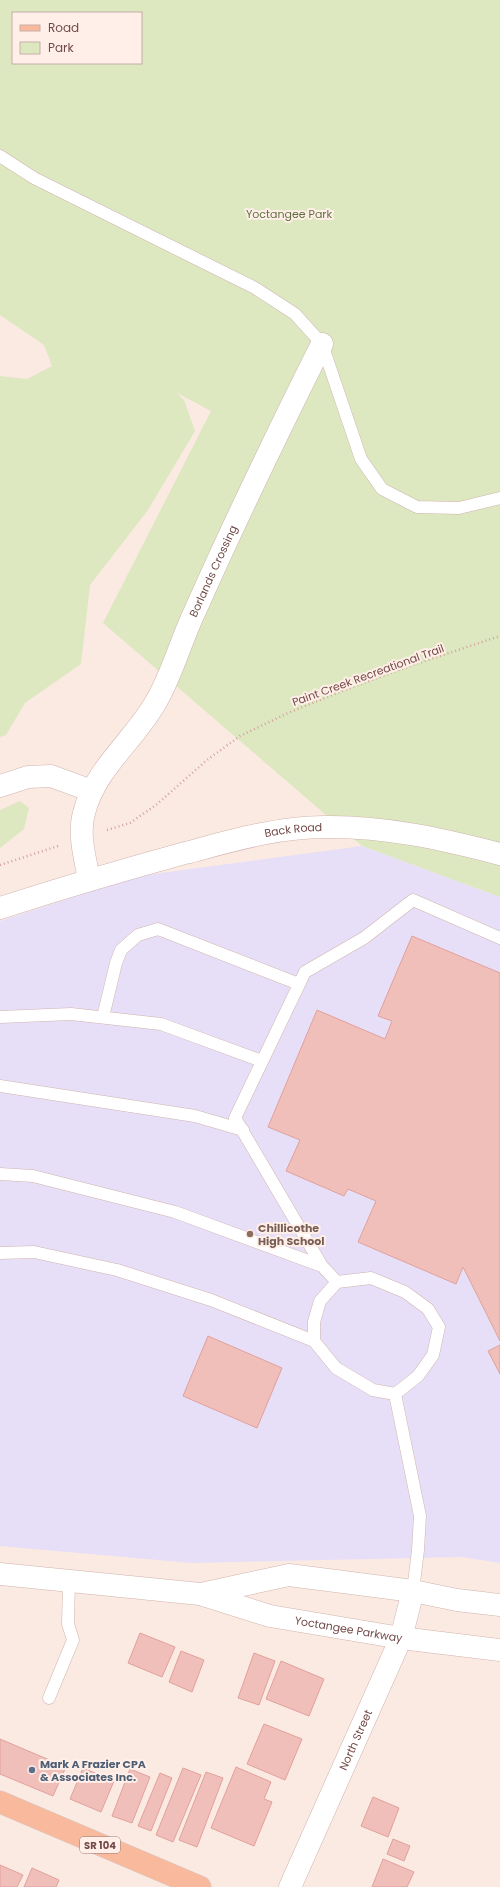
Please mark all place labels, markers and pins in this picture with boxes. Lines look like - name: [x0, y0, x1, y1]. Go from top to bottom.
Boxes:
- place label: Chillicothe High School: [258, 1220, 325, 1249]
- marker: Chillicothe High School: [245, 1229, 255, 1239]
- place label: Mark A Frazier CPA & Associates Inc.: [40, 1756, 146, 1785]
- marker: Mark A Frazier CPA & Associates Inc.: [27, 1765, 37, 1775]

